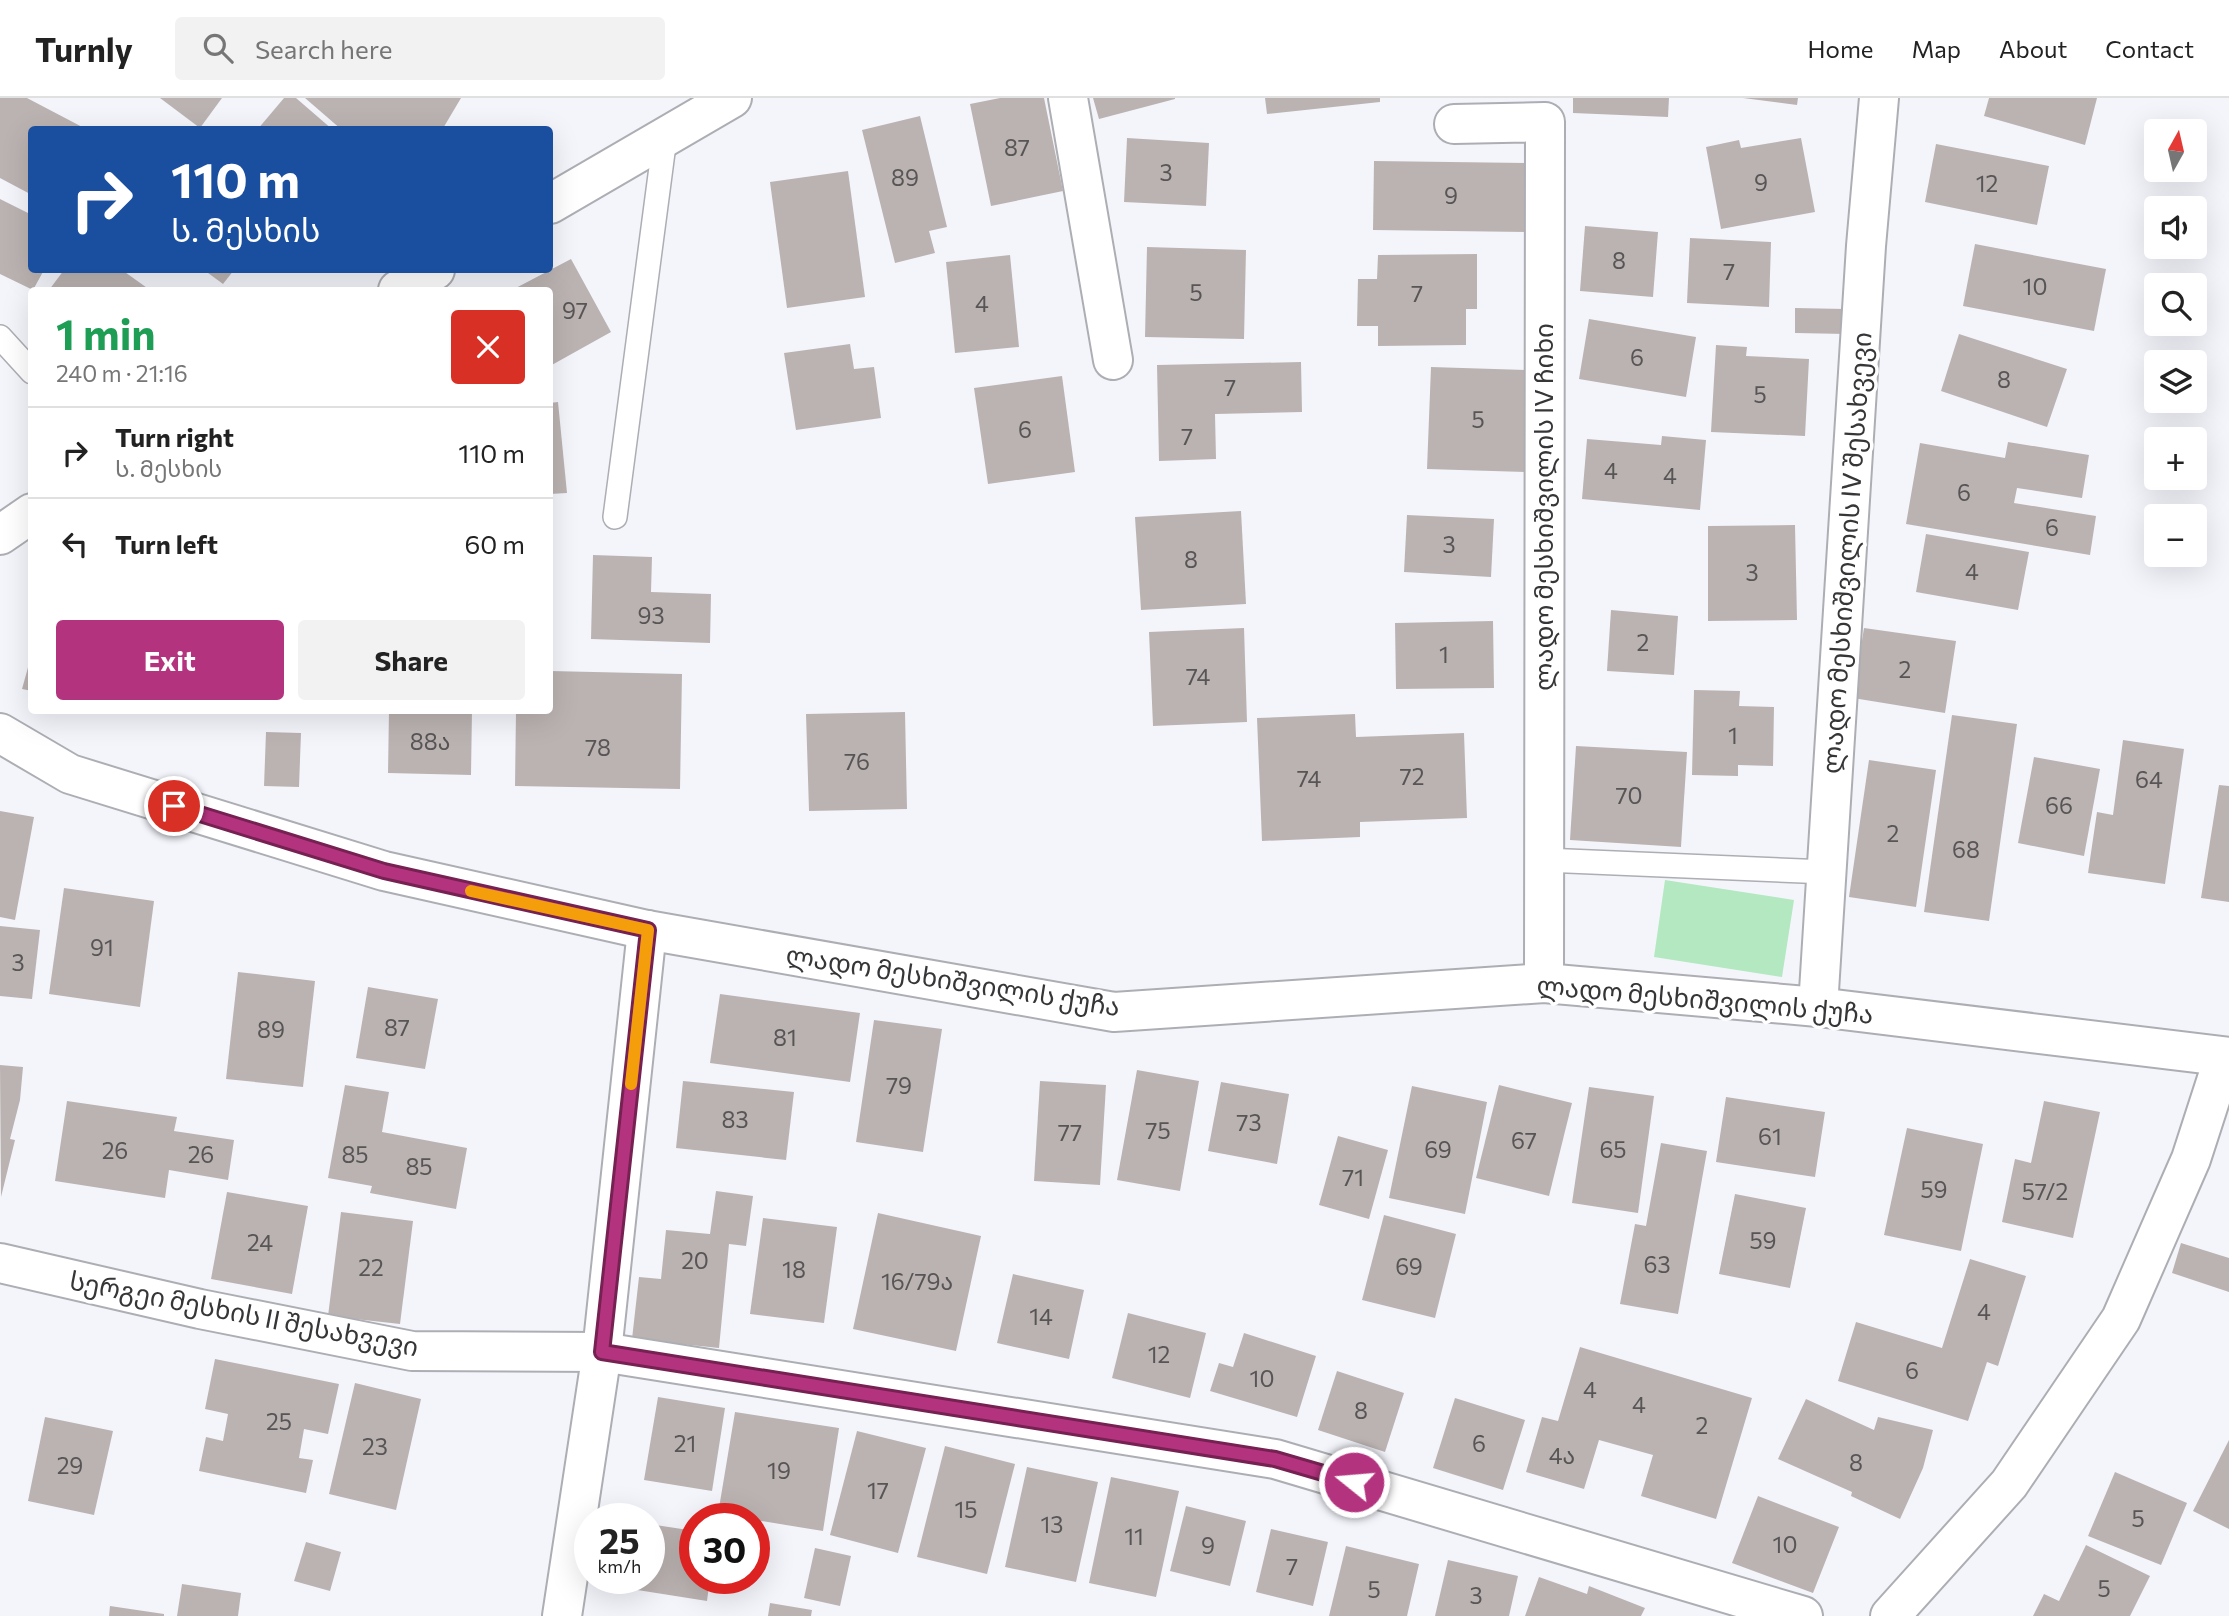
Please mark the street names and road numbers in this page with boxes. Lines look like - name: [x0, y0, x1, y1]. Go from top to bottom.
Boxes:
- street label: ლადო მესხიშვილის IV ჩიხი: [1527, 323, 1560, 691]
- street label: ლადო მესხიშვილის IV შესახვევი: [1815, 331, 1878, 775]
- street label: ლადო მესხიშვილის ქუჩა: [784, 938, 1122, 1023]
- street label: ლადო მესხიშვილის ქუჩა: [1535, 968, 1875, 1031]
- street label: სერგეი მესხის II შესახვევი: [67, 1263, 421, 1363]

